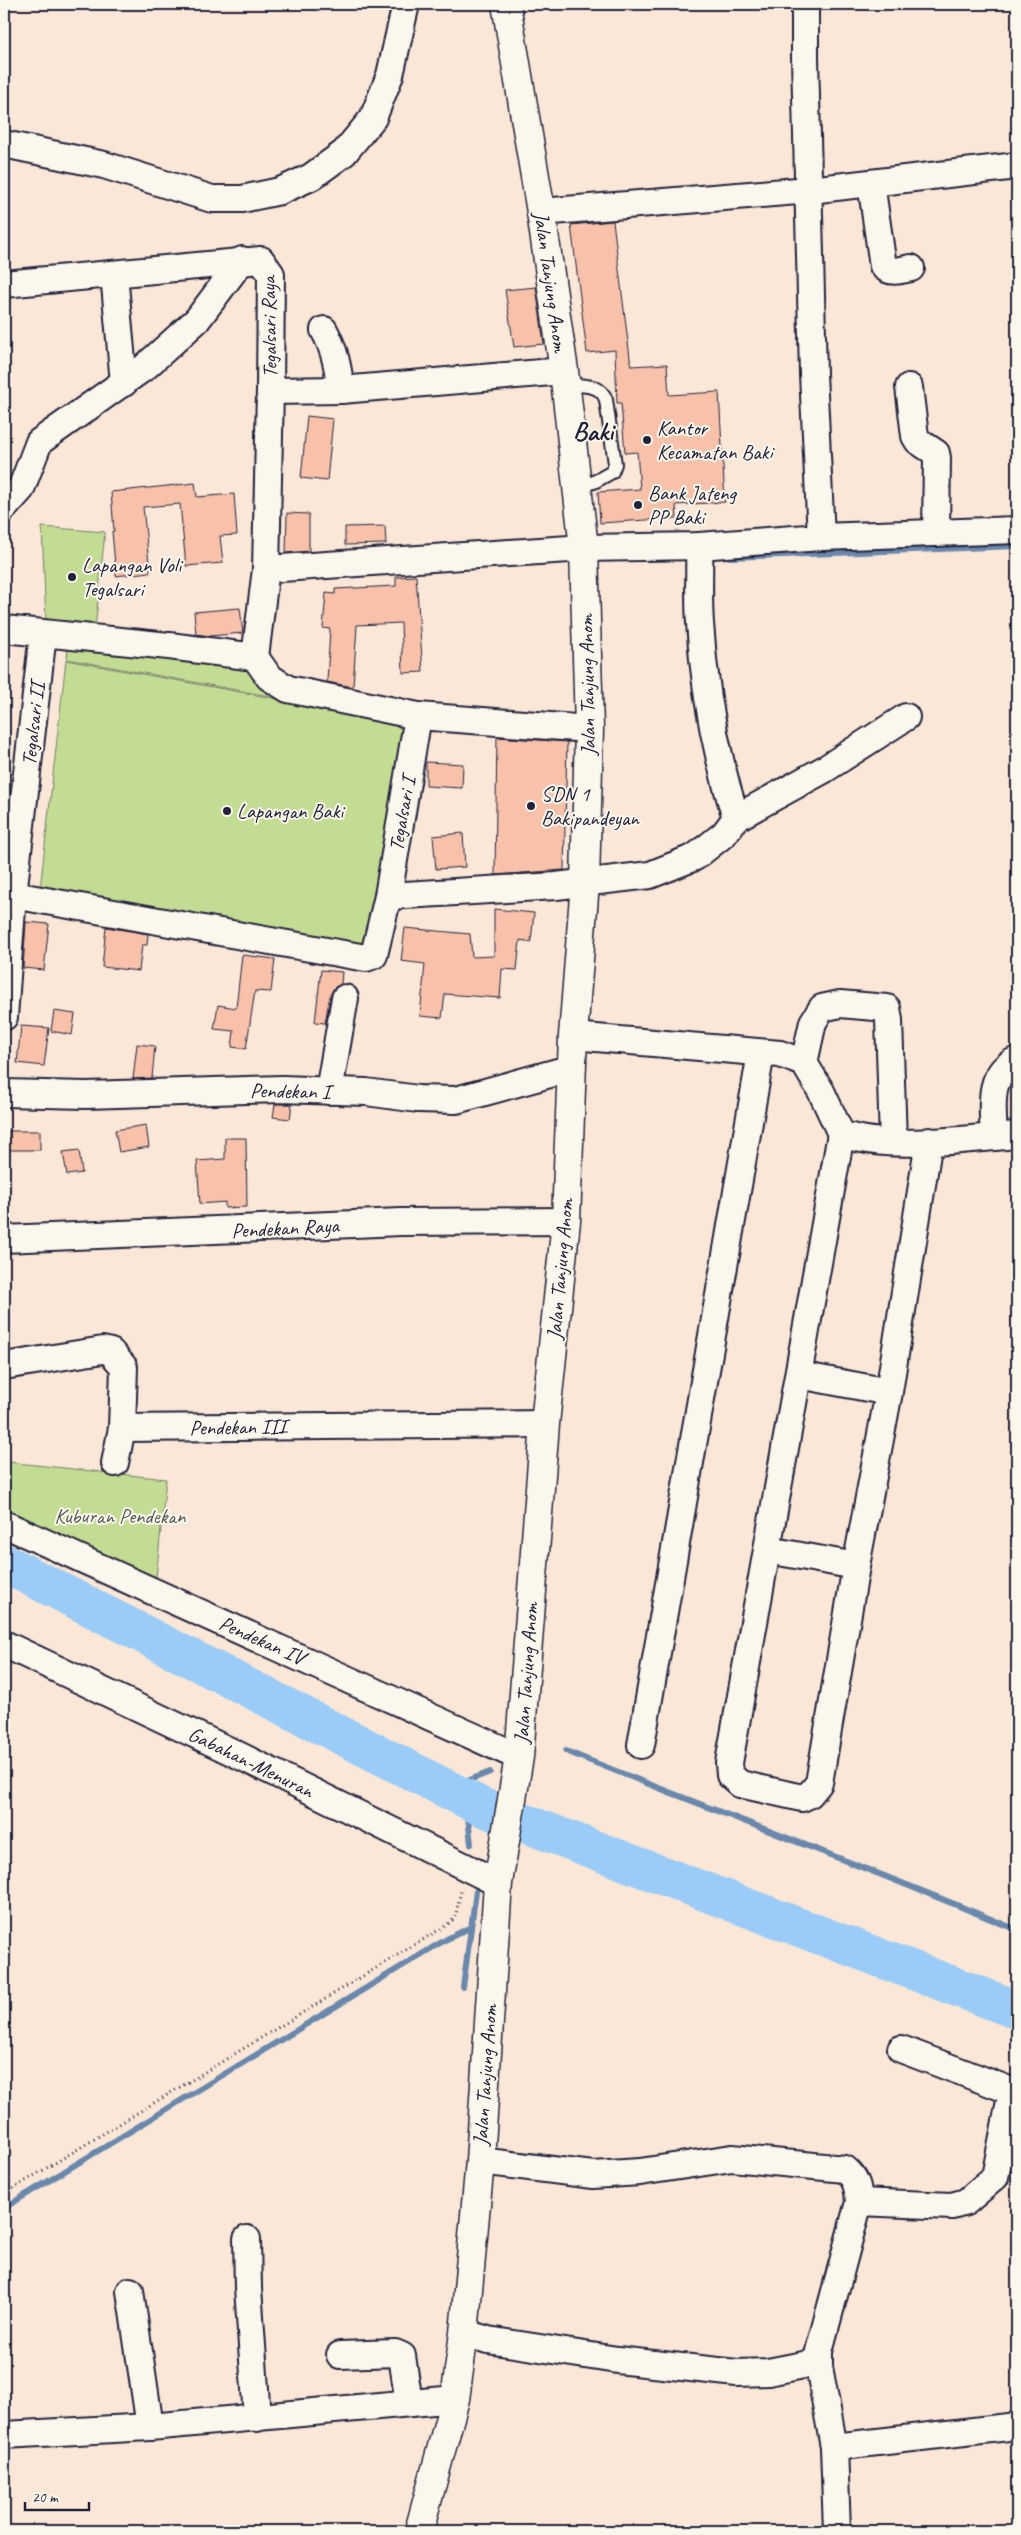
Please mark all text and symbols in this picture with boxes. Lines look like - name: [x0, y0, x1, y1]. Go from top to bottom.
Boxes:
- street label: Jalan Tanjung Anom: [528, 209, 574, 355]
- street label: Tegalsari Raya: [255, 274, 283, 378]
- district label: Baki: [573, 415, 616, 448]
- place label: Kantor Kecamatan Baki: [657, 415, 775, 465]
- marker: Kantor Kecamatan Baki: [641, 434, 653, 446]
- place label: Bank Jateng PP Baki: [648, 480, 737, 530]
- marker: Bank Jateng PP Baki: [632, 499, 644, 511]
- place label: Lapangan Voli Tegalsari: [82, 552, 184, 602]
- marker: Lapangan Voli Tegalsari: [66, 571, 78, 583]
- street label: Jalan Tanjung Anom: [573, 613, 601, 757]
- street label: Tegalsari II: [16, 676, 51, 767]
- street label: Tegalsari I: [383, 770, 422, 853]
- place label: SDN 1 Bakipandeyan: [541, 781, 640, 831]
- place label: Lapangan Baki: [237, 798, 346, 824]
- marker: SDN 1 Bakipandeyan: [525, 800, 537, 812]
- marker: Lapangan Baki: [221, 805, 233, 817]
- street label: Pendekan I: [250, 1077, 335, 1105]
- street label: Jalan Tanjung Anom: [541, 1196, 579, 1342]
- street label: Pendekan Raya: [231, 1212, 341, 1244]
- street label: Pendekan III: [189, 1413, 291, 1441]
- park label: Kuburan Pendekan: [55, 1503, 186, 1529]
- street label: Jalan Tanjung Anom: [508, 1600, 544, 1745]
- street label: Pendekan IV: [215, 1610, 312, 1672]
- street label: Gabahan-Menuran: [184, 1720, 319, 1804]
- street label: Jalan Tanjung Anom: [467, 2002, 503, 2147]
- scale bar: [25, 2480, 89, 2512]
- text: 20 m: [32, 2488, 59, 2507]

